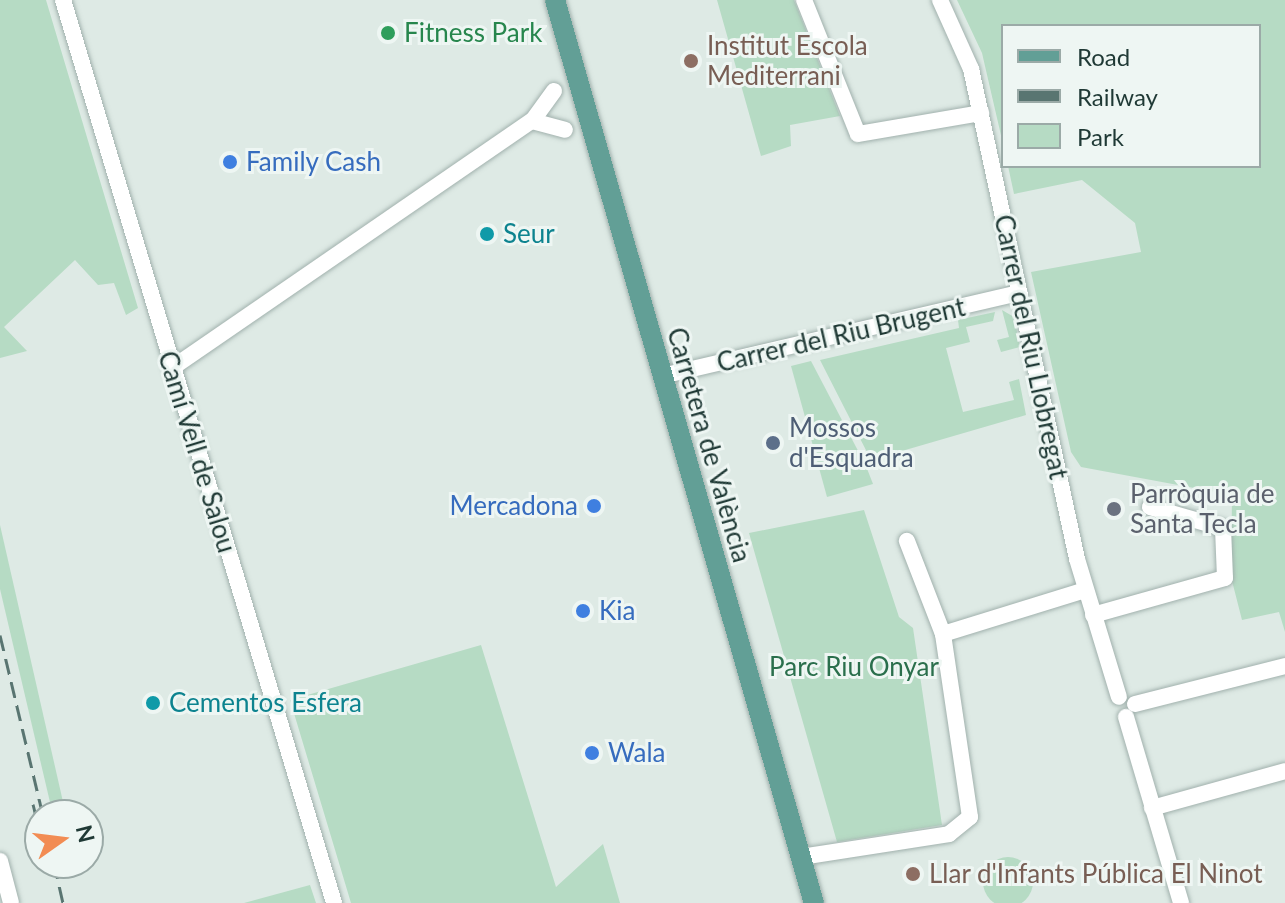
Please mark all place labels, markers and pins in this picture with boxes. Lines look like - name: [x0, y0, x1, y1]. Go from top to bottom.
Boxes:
- place label: Fitness Park: [404, 17, 542, 49]
- marker: Fitness Park: [379, 24, 397, 42]
- place label: Institut Escola Mediterrani: [707, 30, 868, 92]
- marker: Institut Escola Mediterrani: [682, 52, 700, 70]
- place label: Family Cash: [246, 146, 382, 178]
- marker: Family Cash: [221, 153, 239, 171]
- place label: Seur: [503, 218, 555, 250]
- marker: Seur: [478, 225, 496, 243]
- place label: Mossos d'Esquadra: [789, 412, 914, 474]
- marker: Mossos d'Esquadra: [764, 434, 782, 452]
- place label: Parròquia de Santa Tecla: [1130, 478, 1274, 540]
- place label: Mercadona: [450, 490, 578, 522]
- marker: Mercadona: [585, 497, 603, 515]
- marker: Parròquia de Santa Tecla: [1105, 500, 1123, 518]
- place label: Kia: [599, 595, 635, 627]
- marker: Kia: [574, 602, 592, 620]
- place label: Cementos Esfera: [169, 687, 362, 719]
- marker: Cementos Esfera: [144, 694, 162, 712]
- place label: Wala: [608, 737, 665, 769]
- marker: Wala: [583, 744, 601, 762]
- place label: Llar d'Infants Pública El Ninot: [929, 858, 1263, 890]
- marker: Llar d'Infants Pública El Ninot: [904, 865, 922, 883]

